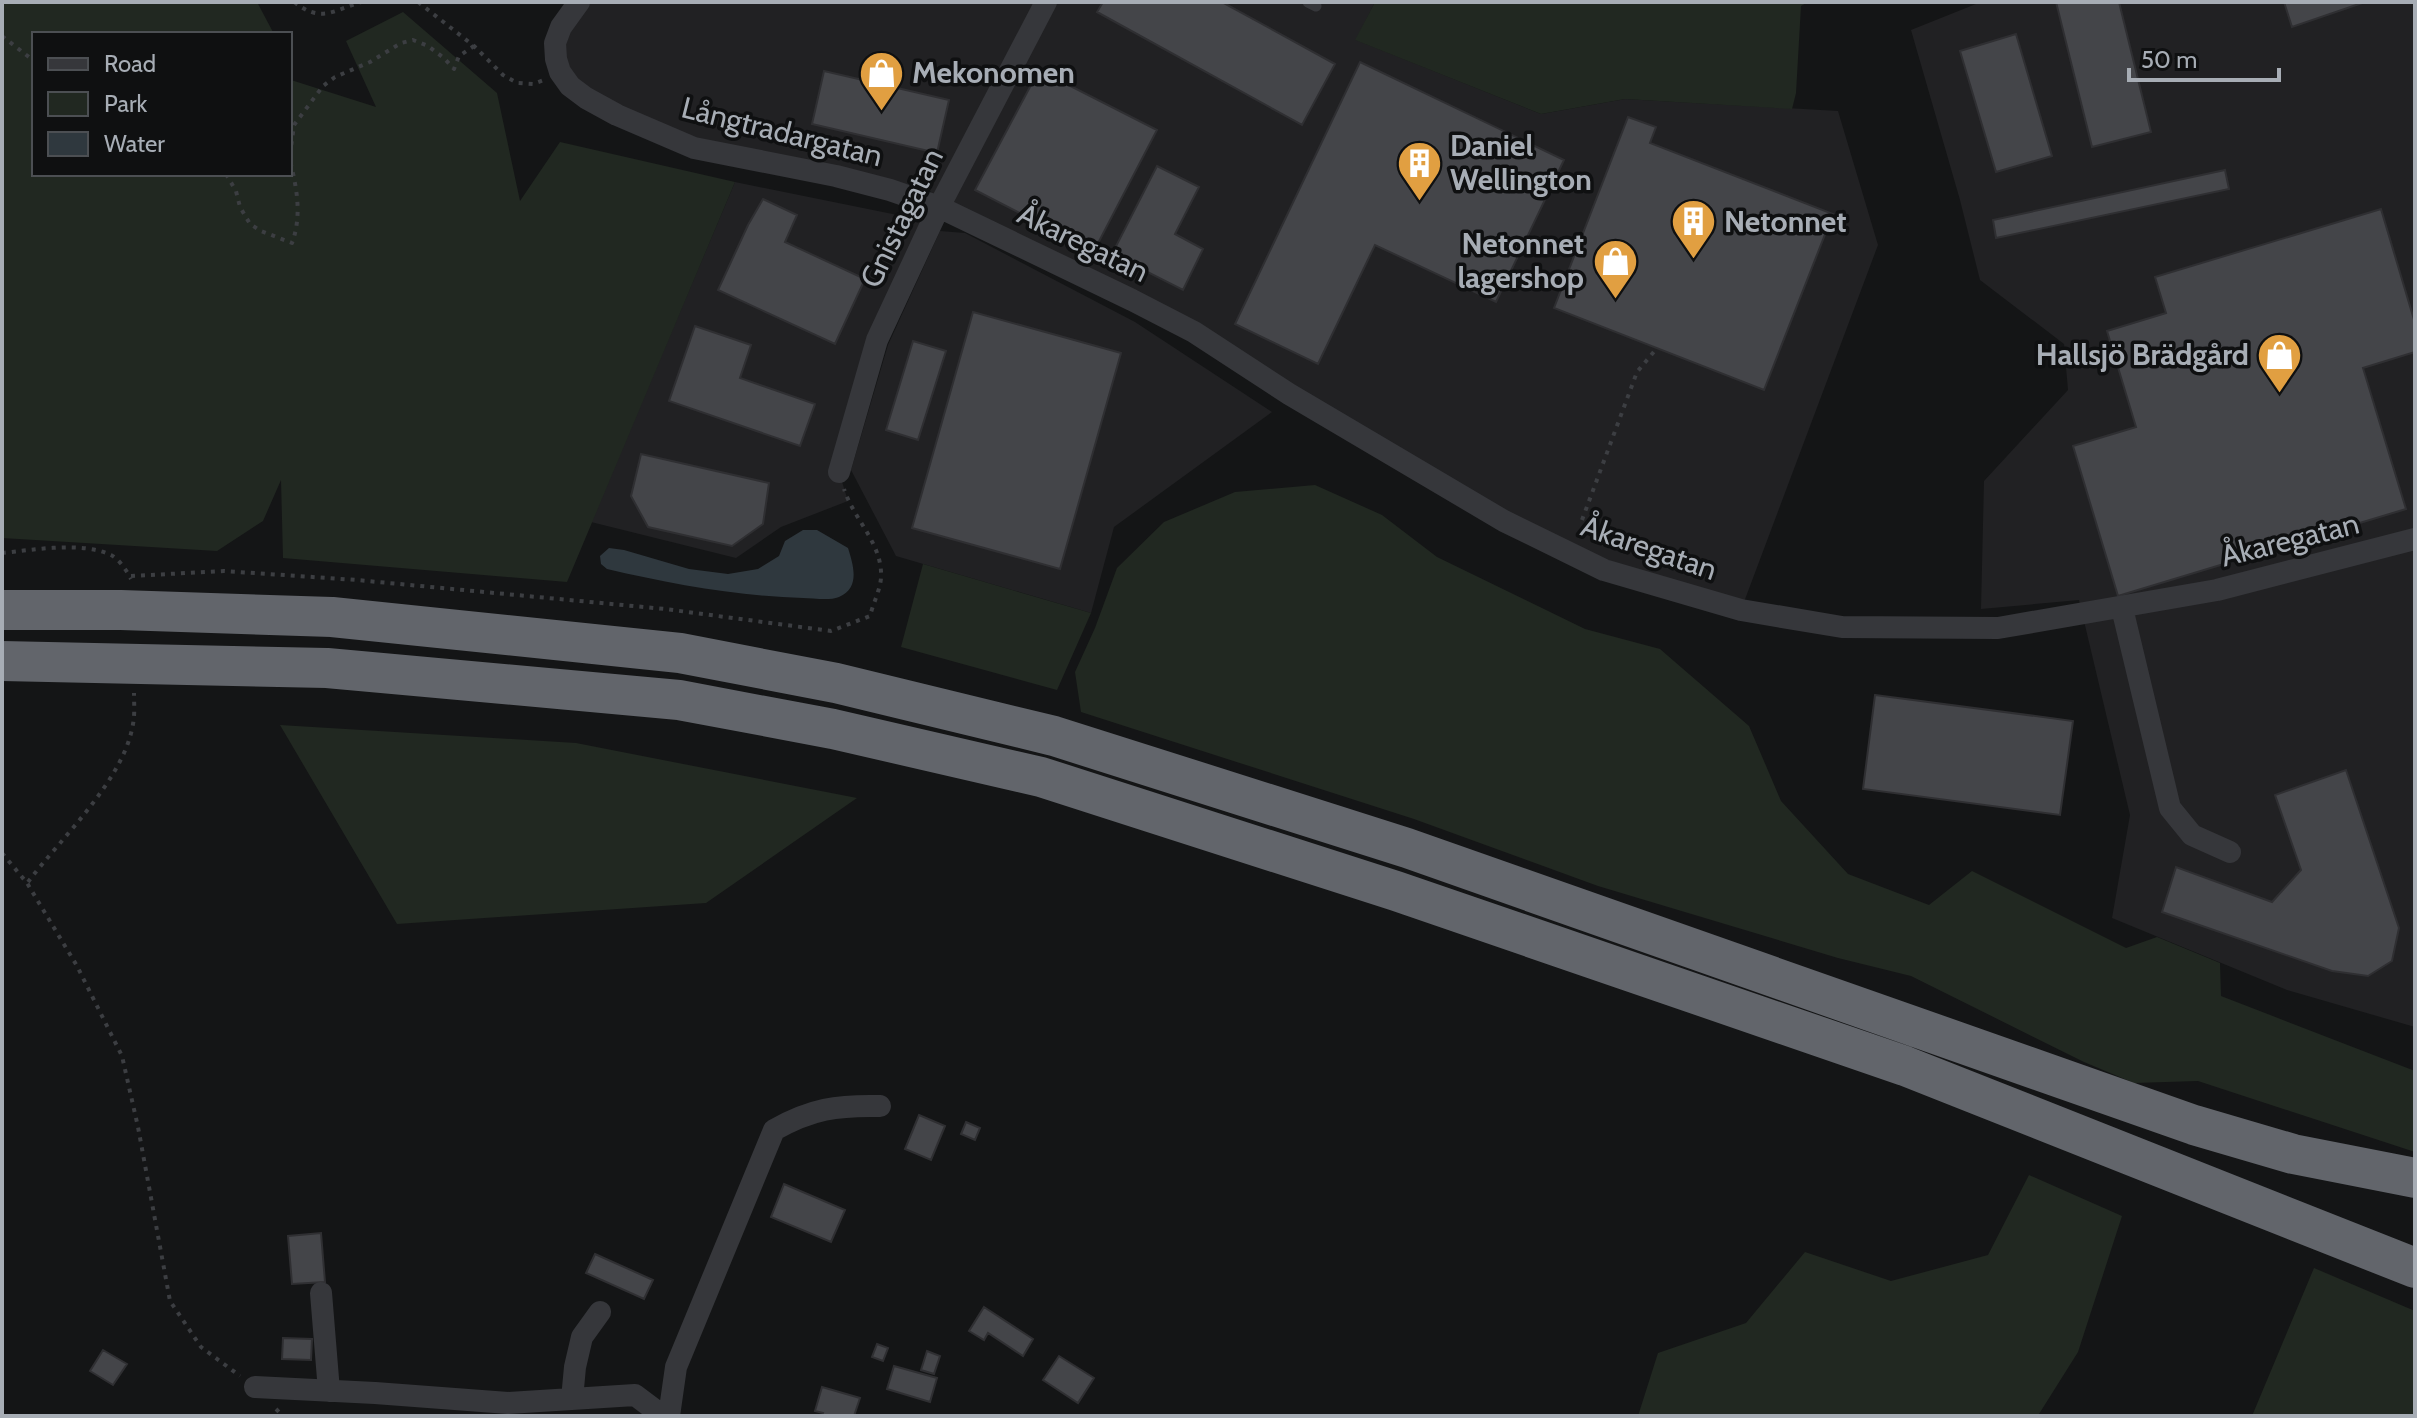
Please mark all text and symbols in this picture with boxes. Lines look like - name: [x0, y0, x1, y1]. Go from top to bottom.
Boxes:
- legend: [32, 32, 292, 176]
- scale bar: [2129, 32, 2279, 82]
- text: 50 m: [2141, 45, 2197, 74]
- text: Road: [104, 49, 156, 78]
- shop icon: Mekonomen: [857, 49, 905, 112]
- place label: Mekonomen: [912, 54, 1075, 91]
- text: Park: [104, 89, 147, 118]
- street label: Långtradargatan: [678, 89, 886, 174]
- place label: Daniel Wellington: [1450, 127, 1592, 198]
- text: Water: [104, 129, 165, 158]
- building icon: Daniel Wellington: [1395, 139, 1443, 202]
- street label: Gnistagatan: [852, 142, 951, 293]
- street label: Åkaregatan: [1012, 195, 1155, 290]
- building icon: Netonnet: [1669, 198, 1717, 261]
- place label: Netonnet: [1724, 203, 1847, 240]
- place label: Netonnet lagershop: [1457, 225, 1584, 296]
- shop icon: Netonnet lagershop: [1591, 237, 1639, 300]
- shop icon: Hallsjö Brädgård: [2256, 331, 2304, 394]
- place label: Hallsjö Brädgård: [2036, 336, 2249, 373]
- street label: Åkaregatan: [2217, 505, 2363, 575]
- street label: Åkaregatan: [1577, 507, 1722, 588]

